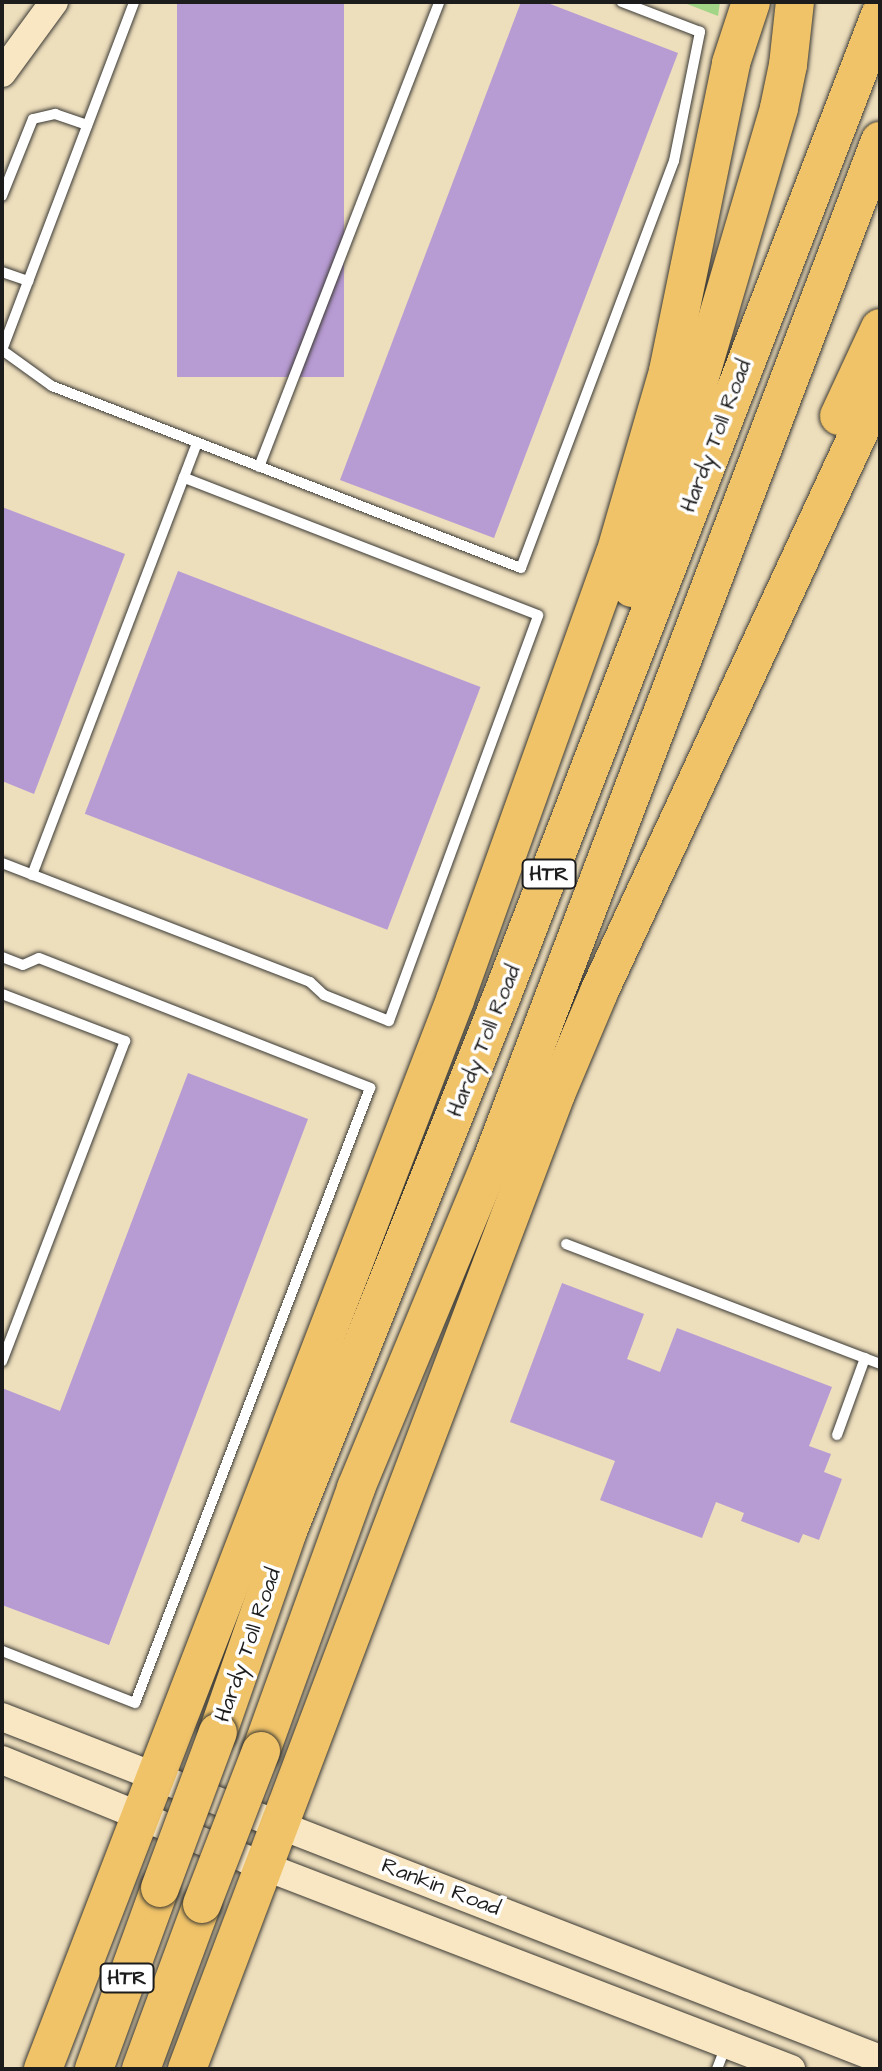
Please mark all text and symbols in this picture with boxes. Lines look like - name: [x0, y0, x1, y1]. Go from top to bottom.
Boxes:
- street label: Hardy Toll Road: [675, 356, 757, 516]
- road number: HTR: [521, 858, 577, 890]
- street label: Hardy Toll Road: [442, 961, 526, 1121]
- street label: Hardy Toll Road: [209, 1565, 287, 1725]
- street label: Rankin Road: [378, 1852, 504, 1922]
- road number: HTR: [99, 1962, 155, 1994]

